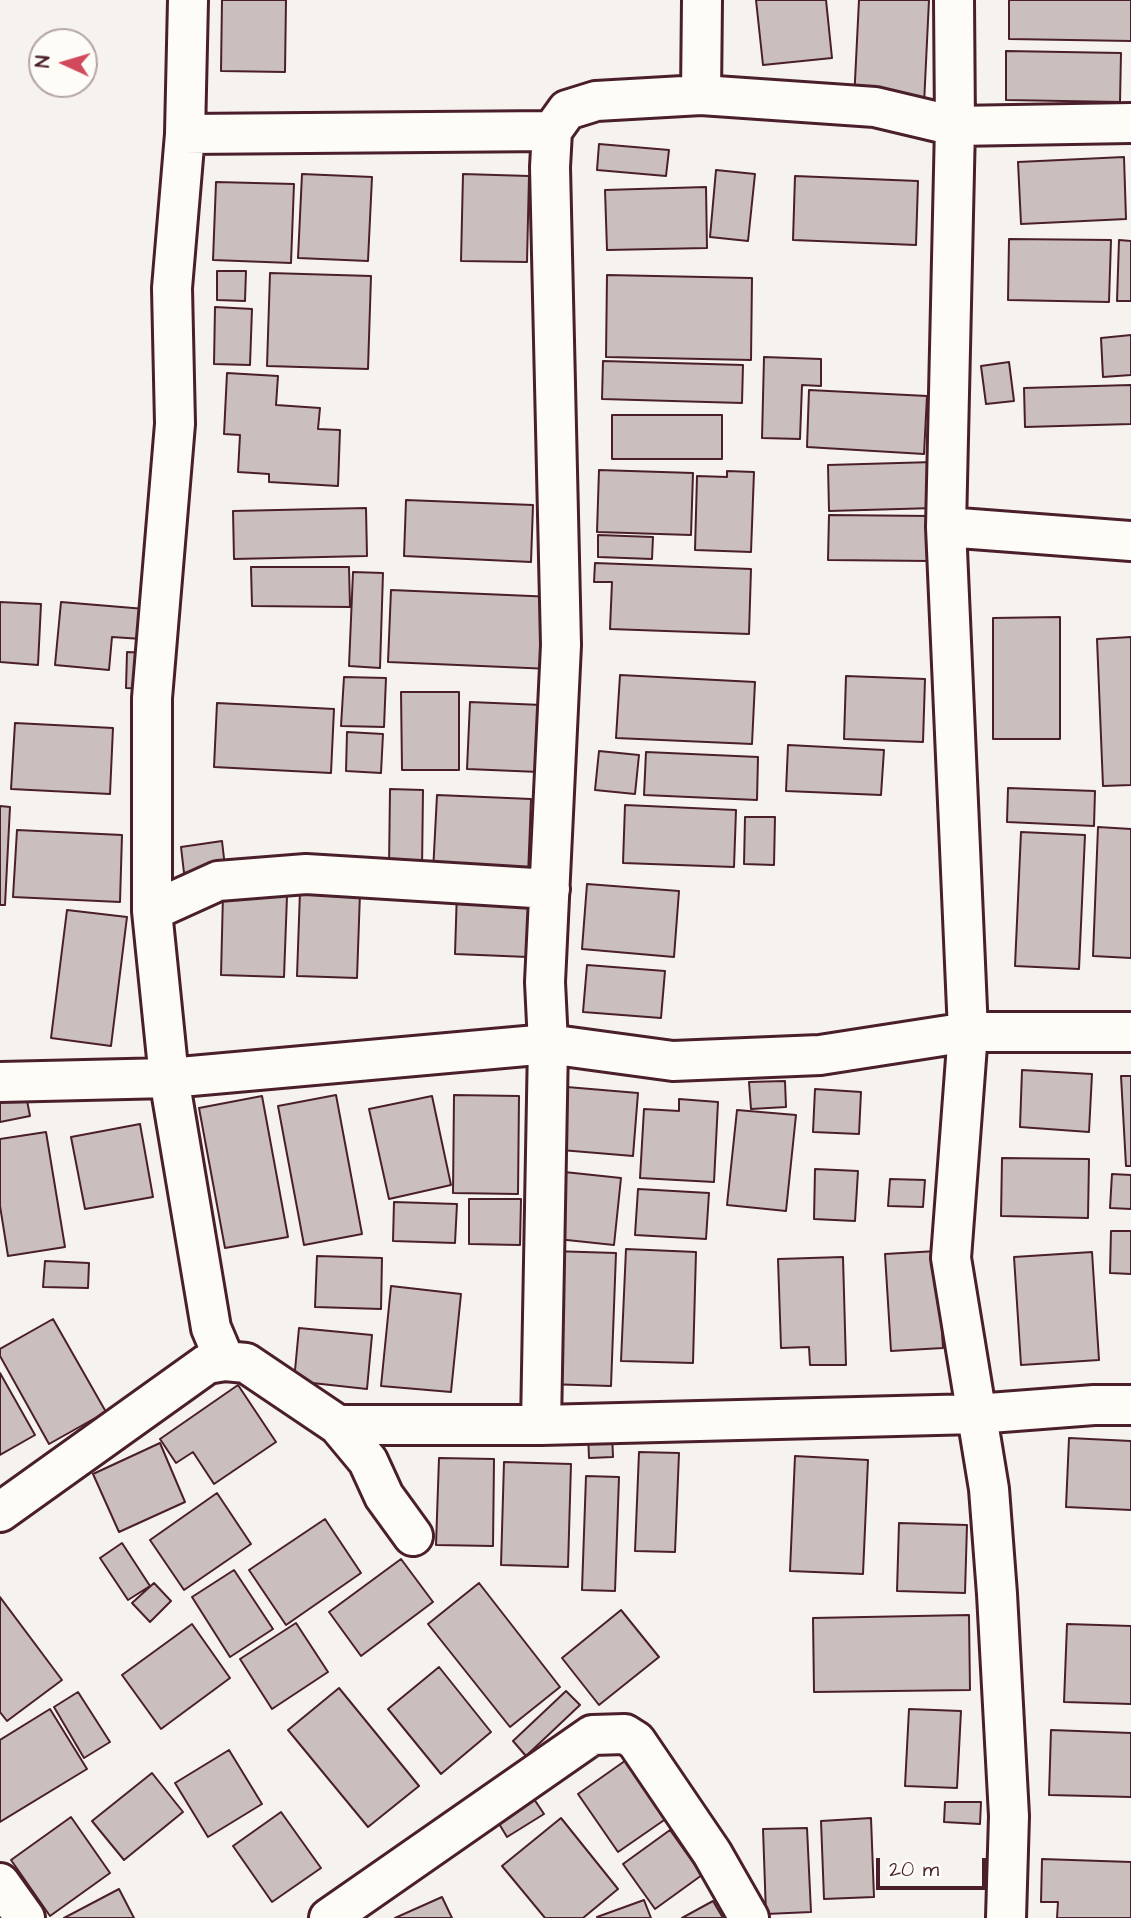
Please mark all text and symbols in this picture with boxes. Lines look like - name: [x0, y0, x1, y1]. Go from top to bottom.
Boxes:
- north arrow: [28, 28, 98, 98]
- text: N: [30, 55, 57, 69]
- scale bar: [879, 1844, 989, 1888]
- text: 20 m: [889, 1855, 939, 1884]

